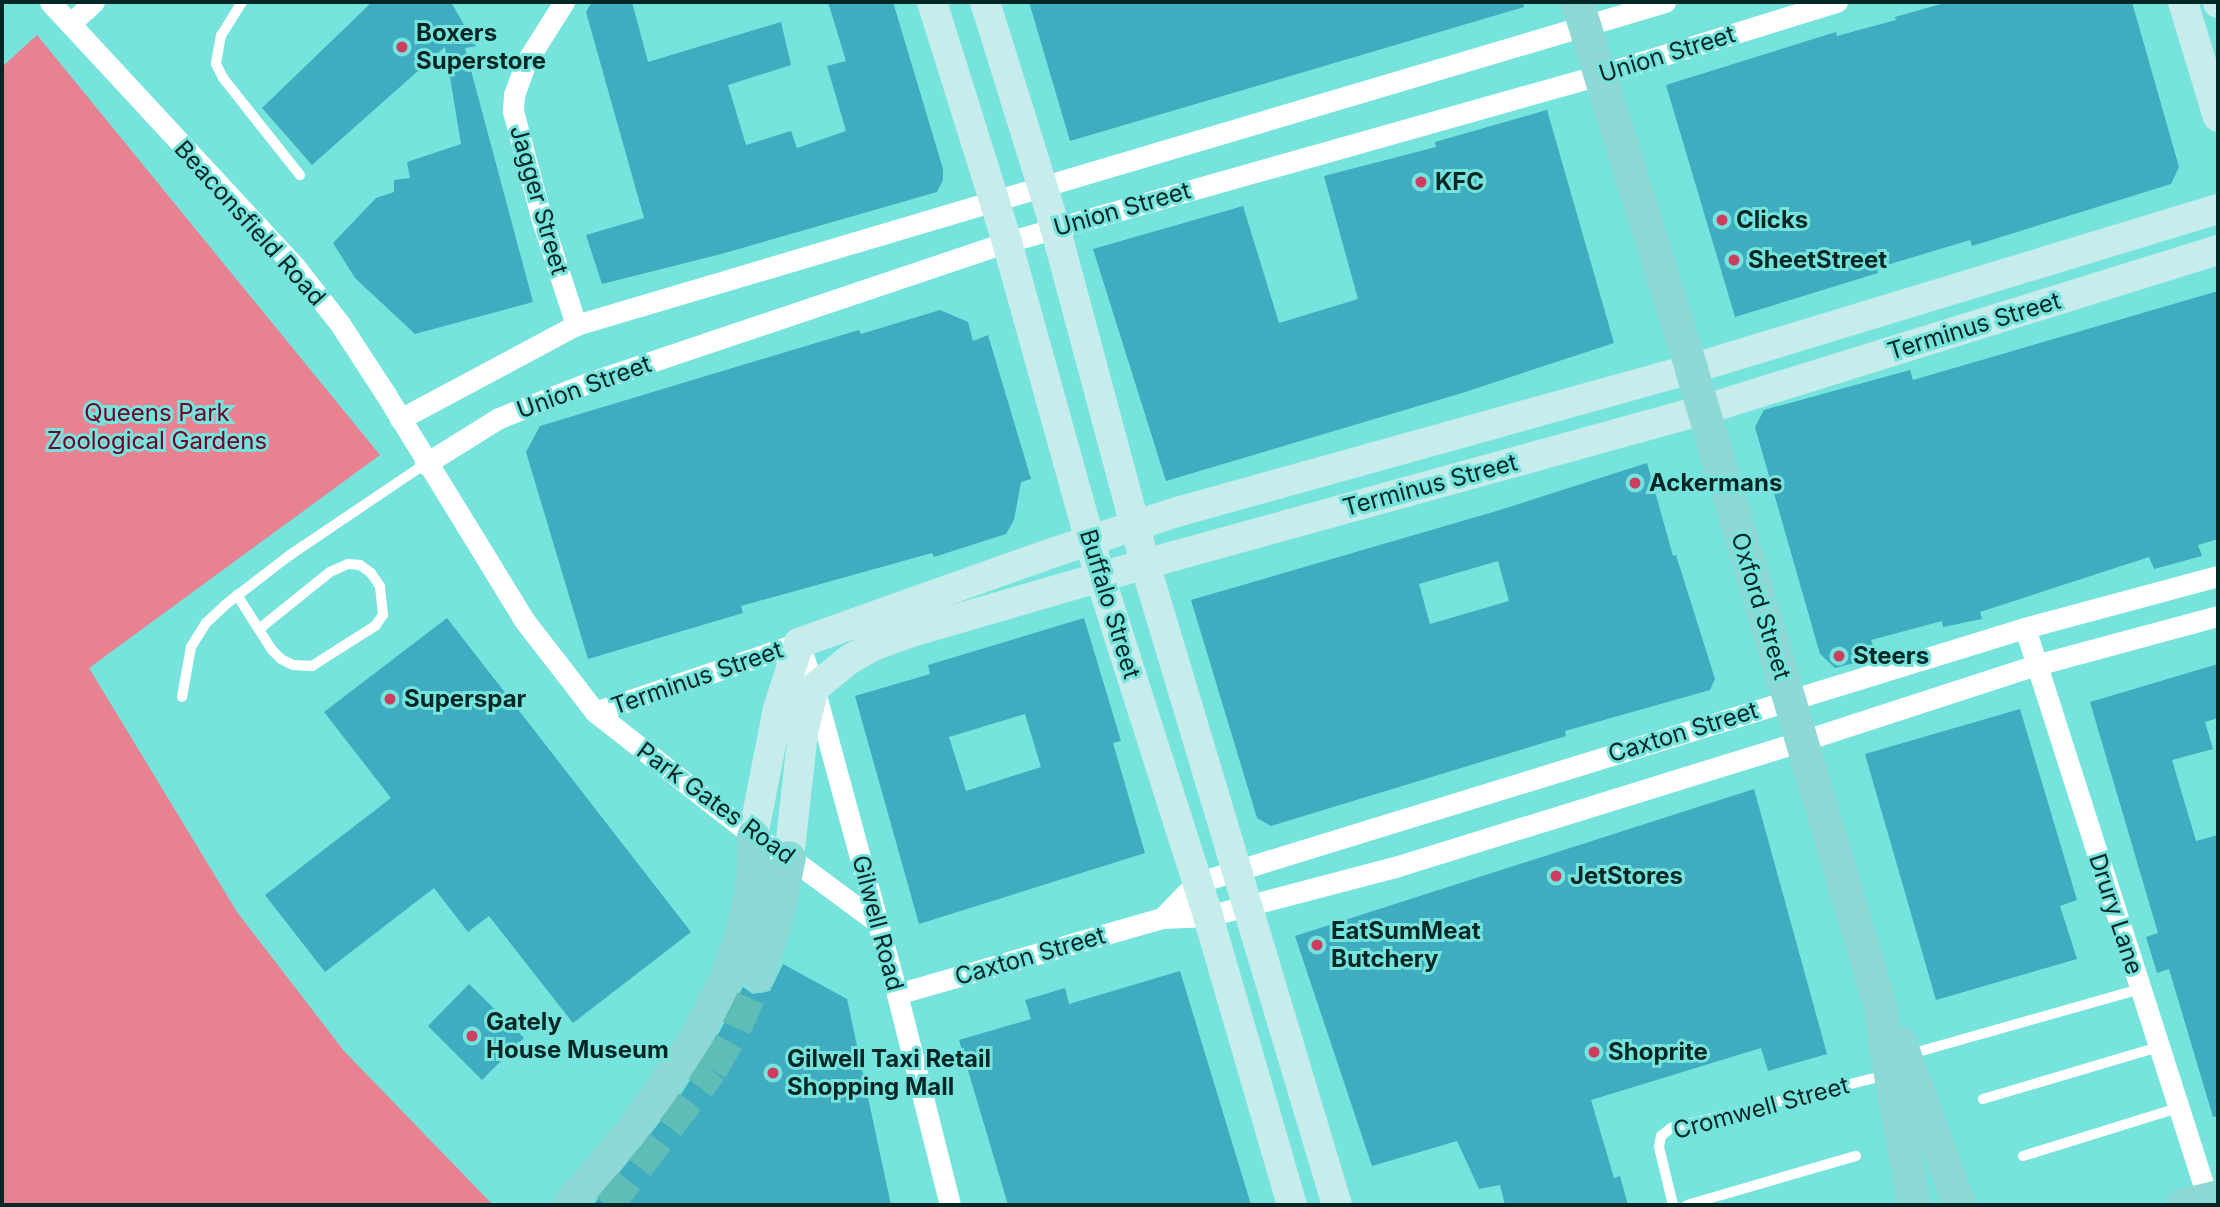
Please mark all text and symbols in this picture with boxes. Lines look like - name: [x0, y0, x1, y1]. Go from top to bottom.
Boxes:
- place label: Boxers Superstore: [416, 19, 546, 75]
- street label: Union Street: [1595, 20, 1739, 88]
- marker: Boxers Superstore: [394, 39, 410, 55]
- street label: Jagger Street: [504, 122, 574, 278]
- street label: Beaconsfield Road: [168, 135, 332, 311]
- place label: KFC: [1435, 168, 1484, 196]
- marker: KFC: [1413, 174, 1429, 190]
- street label: Union Street: [1050, 176, 1194, 242]
- place label: Clicks: [1736, 206, 1808, 234]
- marker: Clicks: [1714, 212, 1730, 228]
- place label: SheetStreet: [1748, 246, 1887, 274]
- marker: SheetStreet: [1726, 252, 1742, 268]
- street label: Terminus Street: [1884, 286, 2064, 366]
- street label: Union Street: [513, 349, 655, 425]
- park label: Queens Park Zoological Gardens: [47, 399, 267, 455]
- street label: Terminus Street: [1340, 448, 1520, 522]
- place label: Ackermans: [1649, 469, 1782, 497]
- marker: Ackermans: [1627, 475, 1643, 491]
- street label: Buffalo Street: [1074, 526, 1146, 682]
- street label: Oxford Street: [1725, 529, 1797, 683]
- street label: Terminus Street: [608, 635, 786, 721]
- place label: Steers: [1853, 642, 1929, 670]
- marker: Steers: [1831, 648, 1847, 664]
- place label: Superspar: [404, 685, 526, 713]
- marker: Superspar: [382, 691, 398, 707]
- street label: Caxton Street: [1605, 696, 1761, 768]
- street label: Park Gates Road: [631, 736, 801, 870]
- street label: Drury Lane: [2083, 850, 2149, 978]
- street label: Gilwell Road: [846, 852, 910, 994]
- place label: JetStores: [1570, 862, 1683, 890]
- marker: JetStores: [1548, 868, 1564, 884]
- place label: EatSumMeat Butchery: [1331, 917, 1480, 973]
- street label: Caxton Street: [951, 921, 1109, 991]
- marker: EatSumMeat Butchery: [1309, 937, 1325, 953]
- place label: Gately House Museum: [486, 1008, 669, 1064]
- marker: Gately House Museum: [464, 1028, 480, 1044]
- place label: Shoprite: [1608, 1038, 1708, 1066]
- marker: Shoprite: [1586, 1044, 1602, 1060]
- place label: Gilwell Taxi Retail Shopping Mall: [787, 1045, 991, 1101]
- marker: Gilwell Taxi Retail Shopping Mall: [765, 1065, 781, 1081]
- street label: Cromwell Street: [1670, 1071, 1852, 1145]

